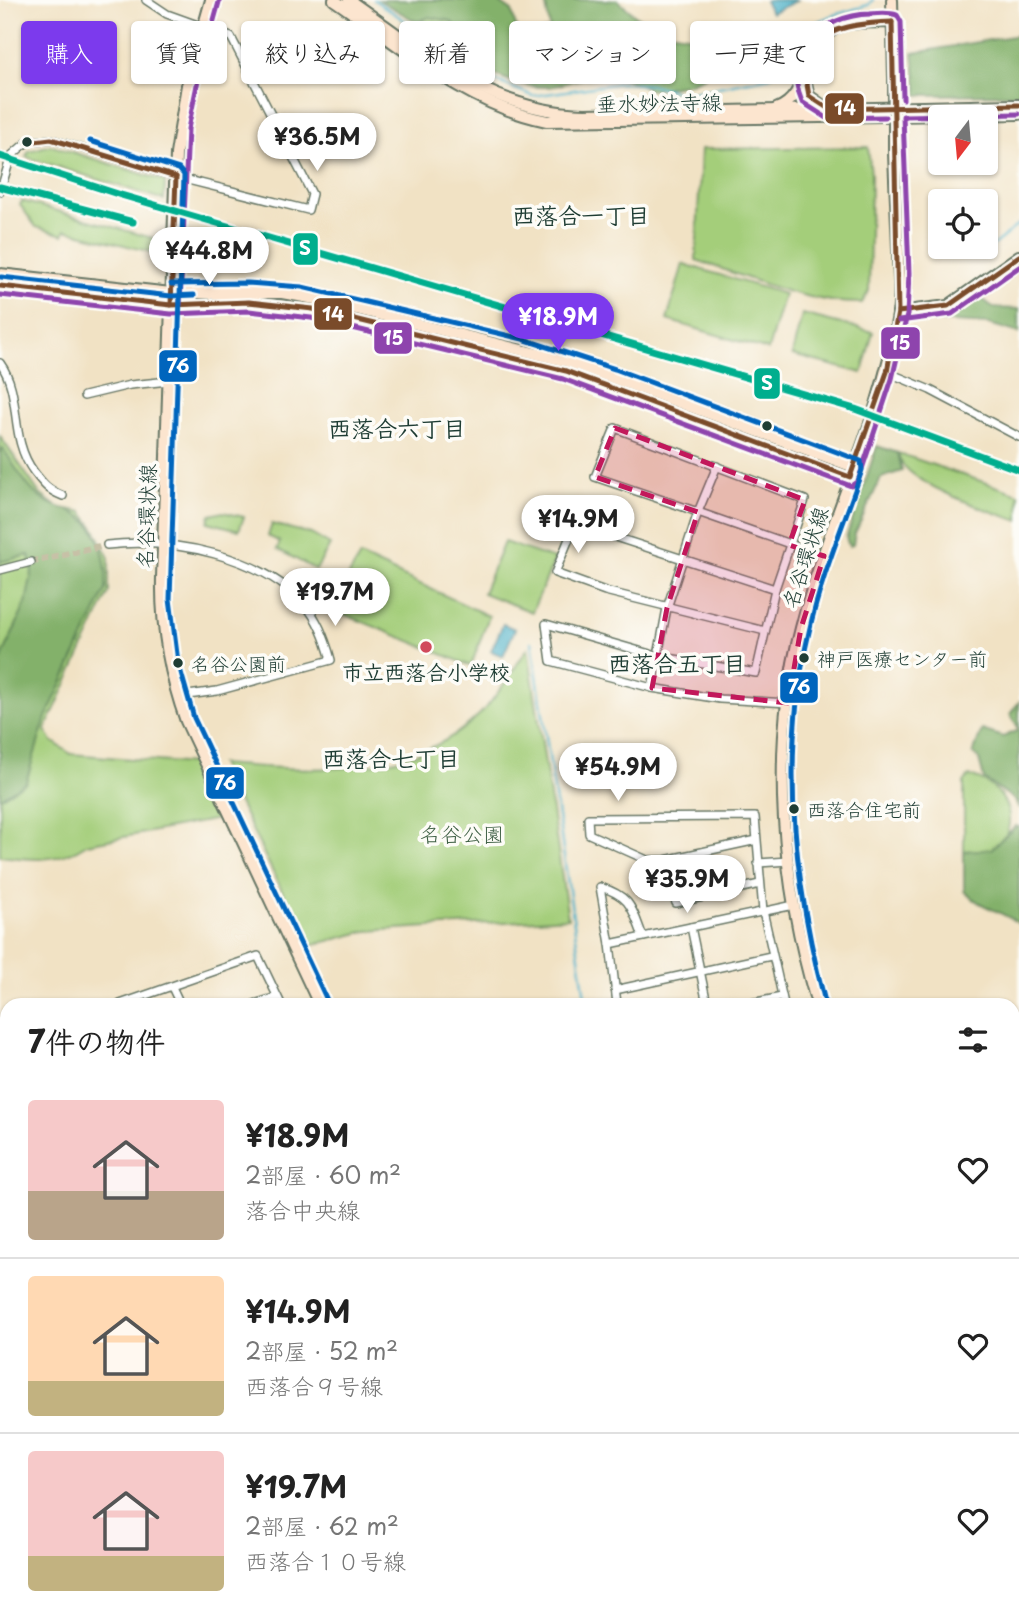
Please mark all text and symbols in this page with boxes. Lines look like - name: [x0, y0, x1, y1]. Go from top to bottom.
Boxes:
- chip: 購入: [21, 21, 117, 84]
- chip: 賃貸: [131, 21, 227, 84]
- chip: 絞り込み: [241, 21, 385, 84]
- chip: 新着: [399, 21, 495, 84]
- chip: マンション: [509, 21, 676, 84]
- chip: 一戸建て: [690, 21, 834, 84]
- street label: 垂水妙法寺線: [596, 85, 722, 119]
- line badge: 14: [824, 92, 865, 125]
- text: 14: [834, 93, 856, 121]
- north arrow: [928, 105, 998, 175]
- map controls: [928, 105, 998, 259]
- pin: ¥36.5M: [260, 114, 374, 173]
- text: ¥36.5M: [273, 118, 361, 153]
- unlabelled marker: [20, 135, 34, 149]
- button: locate: [928, 189, 998, 259]
- district label: 西落合一丁目: [512, 197, 650, 232]
- pin: ¥44.8M: [152, 228, 266, 287]
- text: ¥44.8M: [165, 232, 253, 267]
- line badge: S: [292, 232, 319, 266]
- text: S: [299, 233, 311, 261]
- pin: ¥18.9M: [501, 294, 615, 353]
- line badge: 14: [313, 297, 353, 331]
- text: ¥18.9M: [518, 298, 598, 333]
- text: 14: [322, 299, 344, 327]
- line badge: 15: [373, 321, 413, 355]
- text: 15: [382, 323, 404, 351]
- line badge: 15: [880, 326, 921, 360]
- text: 15: [889, 328, 911, 356]
- line badge: 76: [158, 349, 198, 383]
- text: 76: [167, 351, 189, 379]
- line badge: S: [753, 367, 781, 400]
- text: S: [761, 368, 773, 396]
- district label: 西落合六丁目: [328, 410, 466, 445]
- unlabelled marker: [760, 419, 774, 433]
- street label: 名谷環状線: [127, 463, 163, 569]
- pin: ¥14.9M: [521, 496, 635, 555]
- text: ¥14.9M: [537, 500, 619, 535]
- street label: 名谷環状線: [773, 502, 835, 612]
- pin: ¥19.7M: [278, 568, 392, 628]
- text: ¥19.7M: [296, 573, 374, 608]
- marker: 市立西落合小学校: [418, 639, 434, 655]
- place label: 神戸医療センター前: [817, 644, 987, 672]
- district label: 西落合五丁目: [608, 645, 746, 680]
- place label: 名谷公園前: [191, 649, 286, 677]
- marker: 神戸医療センター前: [797, 651, 811, 665]
- place label: 市立西落合小学校: [342, 655, 510, 687]
- marker: 名谷公園前: [171, 656, 185, 670]
- line badge: 76: [779, 671, 819, 704]
- text: 76: [788, 672, 810, 700]
- district label: 西落合七丁目: [322, 740, 460, 775]
- pin: ¥54.9M: [561, 744, 675, 803]
- text: ¥54.9M: [575, 748, 661, 783]
- line badge: 76: [205, 766, 245, 800]
- text: 76: [214, 768, 236, 796]
- place label: 西落合住宅前: [807, 795, 921, 823]
- marker: 西落合住宅前: [787, 802, 801, 816]
- park label: 名谷公園: [420, 817, 504, 849]
- pin: ¥35.9M: [630, 856, 744, 915]
- text: ¥35.9M: [645, 860, 729, 895]
- text: 7件の物件: [28, 1018, 165, 1063]
- icon: filters: [954, 1021, 992, 1059]
- text: ¥18.9M: [245, 1112, 349, 1157]
- icon: home: [84, 1128, 168, 1212]
- icon: heart: [954, 1151, 992, 1189]
- text: 2部屋 · 60 m²: [245, 1157, 401, 1192]
- text: 落合中央線: [245, 1192, 360, 1227]
- text: ¥14.9M: [245, 1288, 351, 1333]
- icon: home: [84, 1304, 168, 1388]
- icon: heart: [954, 1327, 992, 1365]
- text: 2部屋 · 52 m²: [245, 1333, 398, 1368]
- text: 西落合９号線: [245, 1368, 383, 1403]
- text: ¥19.7M: [245, 1463, 347, 1508]
- icon: home: [84, 1479, 168, 1563]
- icon: heart: [954, 1502, 992, 1540]
- text: 2部屋 · 62 m²: [245, 1508, 399, 1543]
- text: 西落合１０号線: [245, 1543, 406, 1578]

